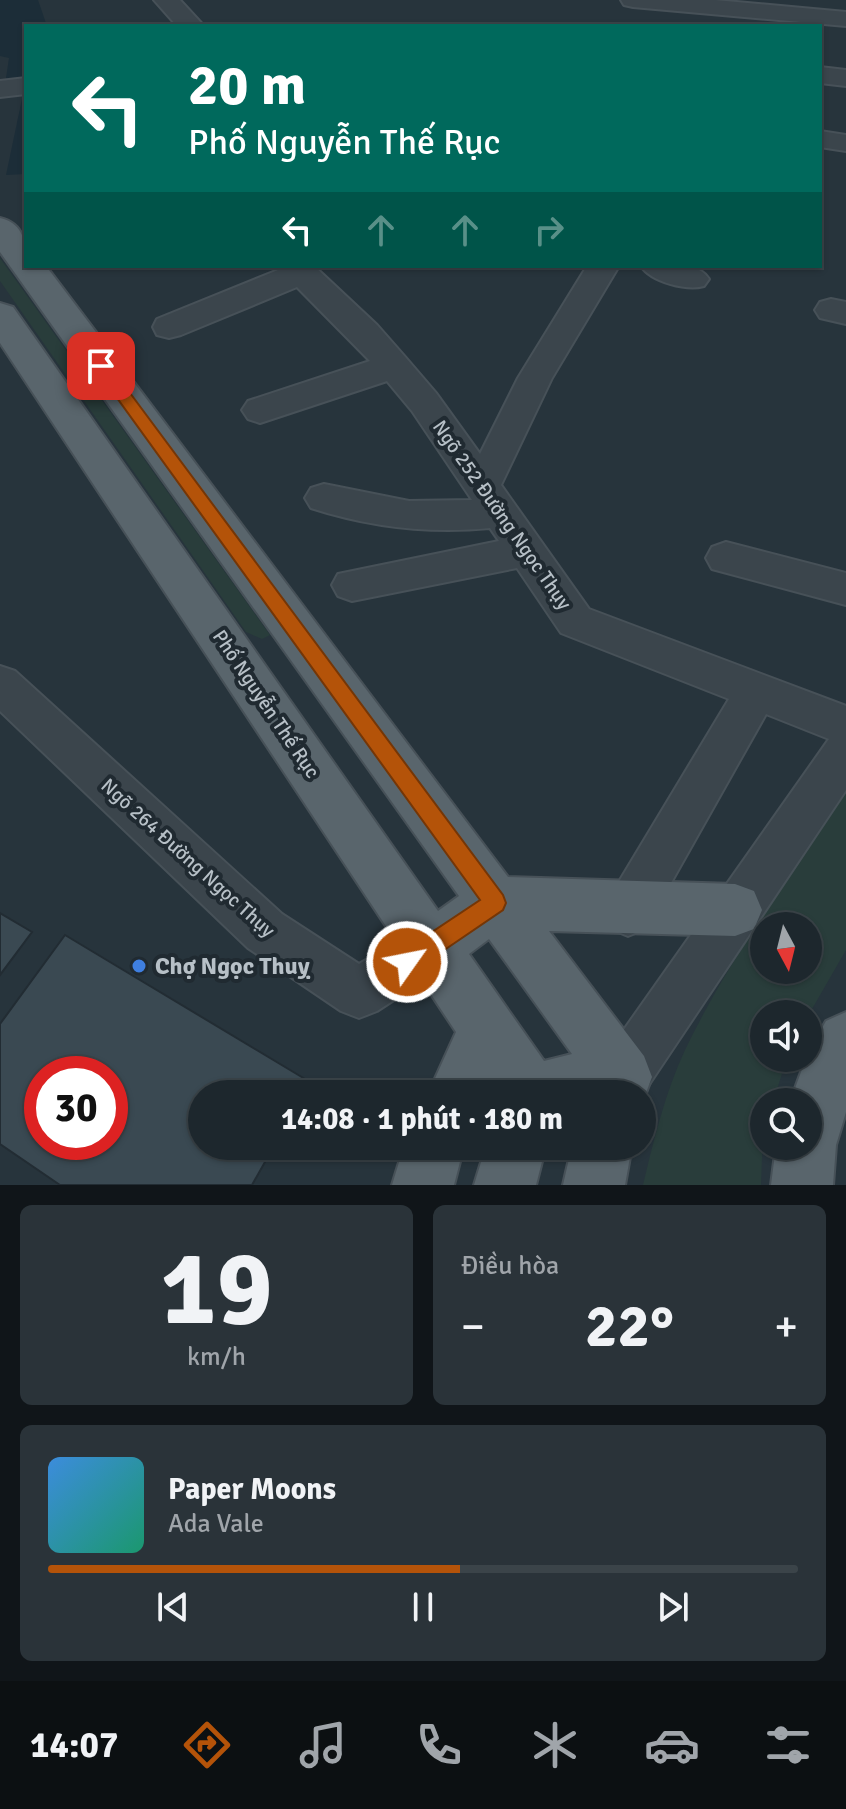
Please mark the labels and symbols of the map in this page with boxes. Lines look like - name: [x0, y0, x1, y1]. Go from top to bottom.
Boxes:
- pin: [67, 332, 135, 400]
- street label: Ngõ 252 Đường Ngọc Thụy: [427, 415, 577, 615]
- street label: Phố Nguyễn Thế Rục: [207, 625, 325, 783]
- street label: Ngõ 264 Đường Ngọc Thụy: [96, 773, 281, 943]
- north arrow: [750, 912, 822, 984]
- position arrow: [365, 920, 449, 1004]
- place label: Chợ Ngọc Thuỵ: [155, 951, 311, 981]
- marker: Chợ Ngọc Thuỵ: [130, 957, 148, 975]
- speed limit sign: 30: [24, 1056, 128, 1160]

